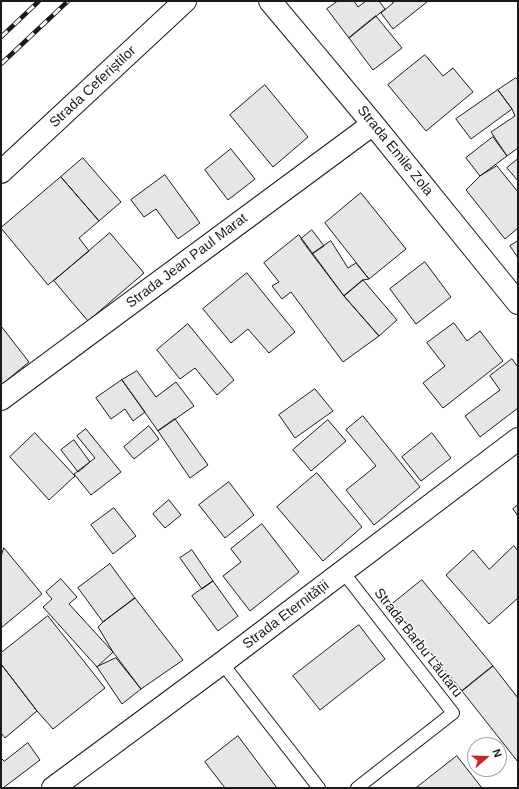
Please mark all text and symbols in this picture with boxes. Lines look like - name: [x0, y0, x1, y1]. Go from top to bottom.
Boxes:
- street label: Strada Ceferiștilor: [46, 43, 140, 131]
- street label: Strada Emile Zola: [353, 102, 437, 200]
- street label: Strada Jean Paul Marat: [123, 210, 251, 312]
- street label: Strada Eternității: [240, 577, 332, 653]
- street label: Strada Barbu Lăutaru: [370, 585, 466, 701]
- north arrow: [467, 737, 507, 777]
- text: N: [490, 747, 504, 759]

